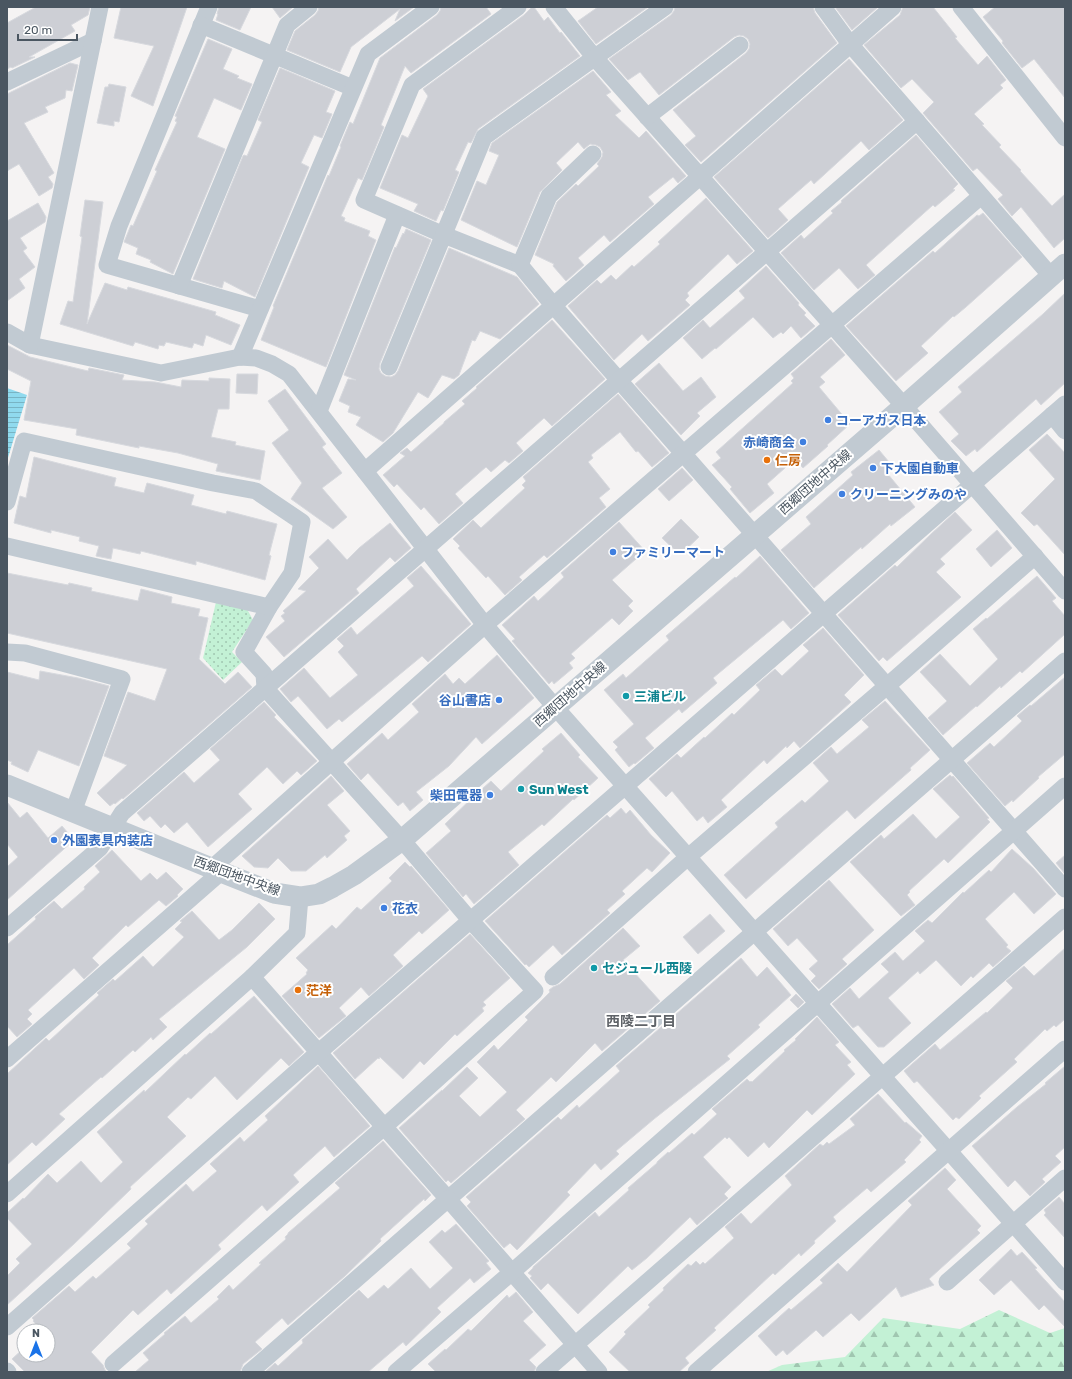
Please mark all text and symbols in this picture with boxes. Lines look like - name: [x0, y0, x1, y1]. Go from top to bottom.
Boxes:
- scale bar: [18, 16, 77, 42]
- text: 20 m: [24, 23, 52, 37]
- place label: コーアガス日本: [836, 413, 926, 428]
- marker: コーアガス日本: [823, 415, 833, 425]
- place label: 赤崎商会: [743, 435, 795, 450]
- marker: 赤崎商会: [798, 437, 808, 447]
- street label: 西郷団地中央線: [776, 446, 854, 518]
- place label: 仁房: [775, 453, 801, 468]
- marker: 仁房: [762, 455, 772, 465]
- place label: 下大園自動車: [881, 461, 959, 476]
- marker: 下大園自動車: [868, 463, 878, 473]
- place label: クリーニングみのや: [850, 487, 967, 502]
- marker: クリーニングみのや: [837, 489, 847, 499]
- place label: ファミリーマート: [621, 545, 725, 560]
- marker: ファミリーマート: [608, 547, 618, 557]
- street label: 西郷団地中央線: [531, 658, 609, 730]
- place label: 三浦ビル: [634, 689, 686, 704]
- marker: 三浦ビル: [621, 691, 631, 701]
- place label: 谷山書店: [439, 693, 491, 708]
- marker: 谷山書店: [494, 695, 504, 705]
- place label: Sun West: [529, 782, 589, 797]
- marker: Sun West: [516, 784, 526, 794]
- place label: 柴田電器: [430, 788, 483, 803]
- marker: 柴田電器: [485, 790, 495, 800]
- place label: 外園表具内装店: [62, 833, 153, 848]
- marker: 外園表具内装店: [49, 835, 59, 845]
- street label: 西郷団地中央線: [192, 853, 282, 899]
- place label: 花衣: [392, 901, 418, 916]
- marker: 花衣: [379, 903, 389, 913]
- place label: セジュール西陵: [602, 961, 692, 976]
- marker: セジュール西陵: [589, 963, 599, 973]
- place label: 茫洋: [306, 983, 332, 998]
- marker: 茫洋: [293, 985, 303, 995]
- district label: 西陵二丁目: [606, 1013, 676, 1030]
- north arrow: [16, 1323, 56, 1363]
- text: N: [32, 1327, 40, 1340]

